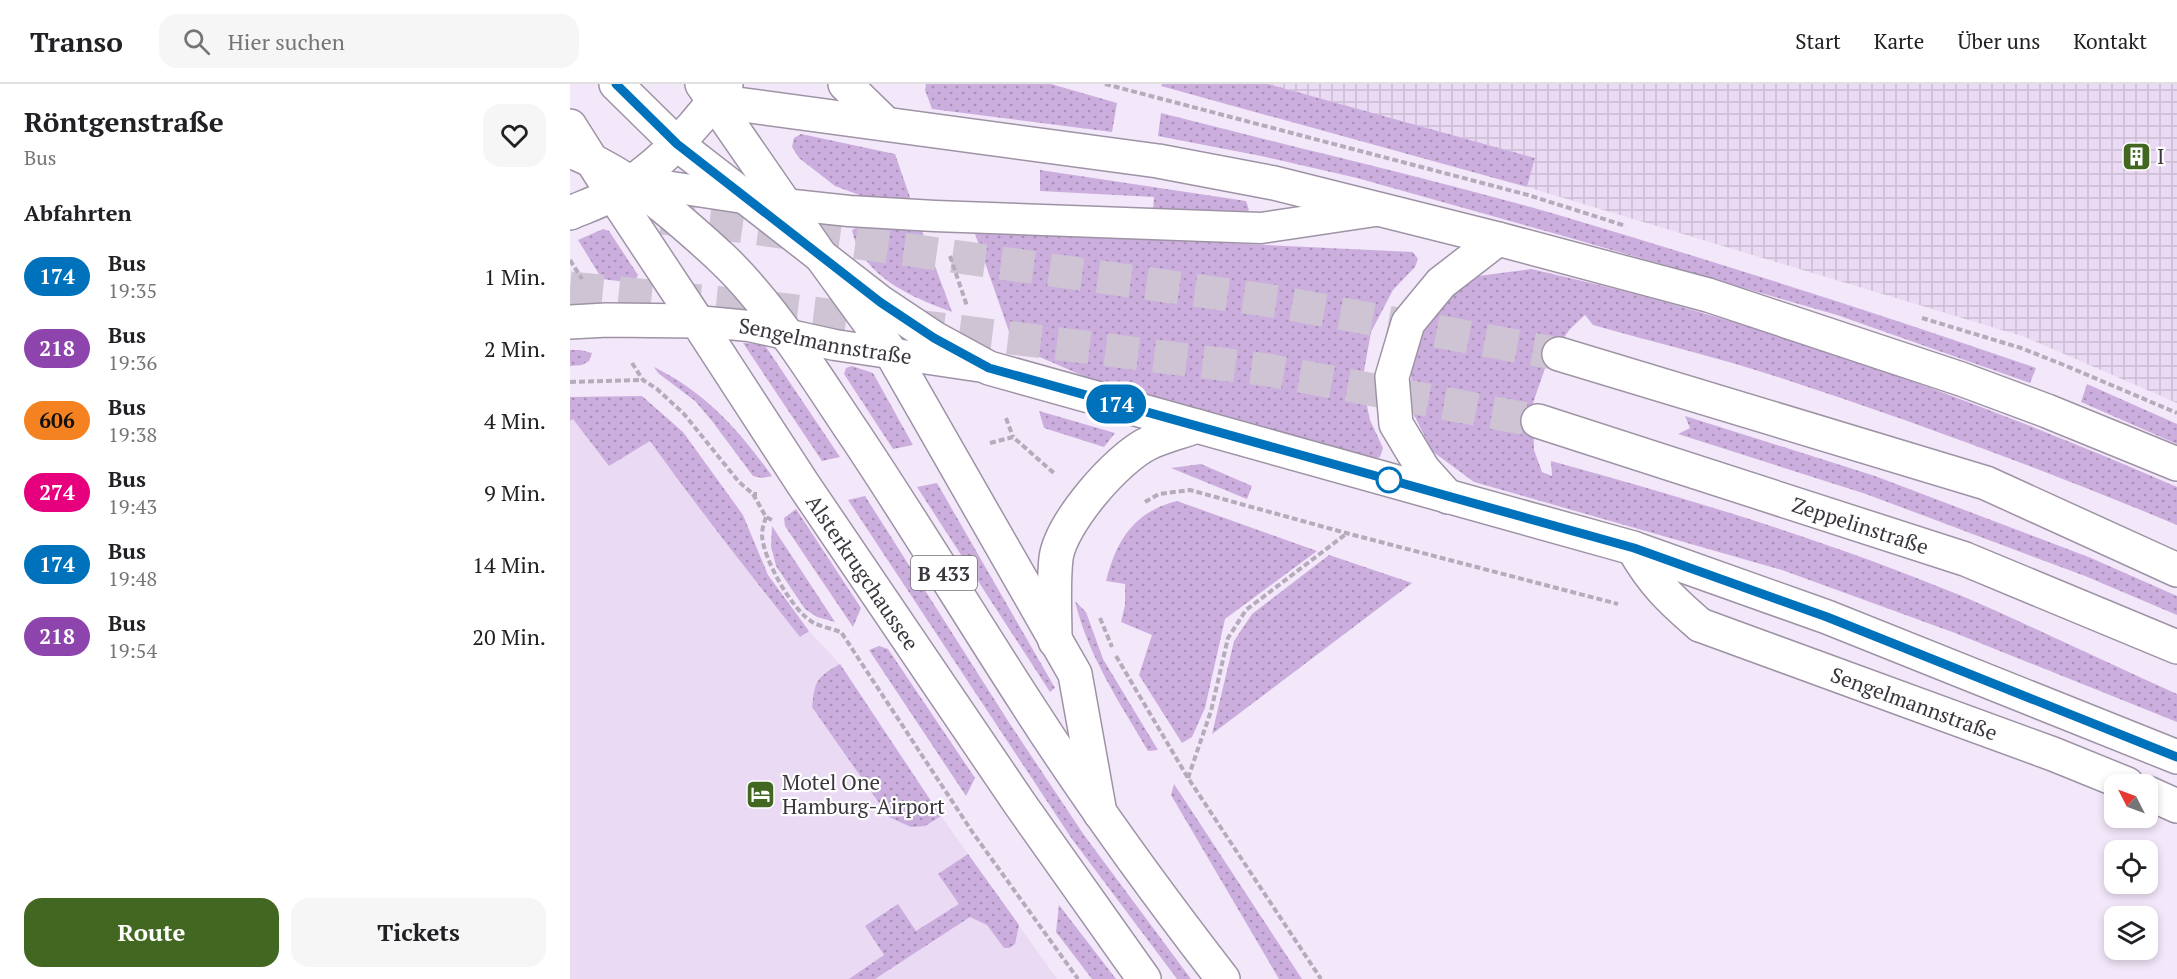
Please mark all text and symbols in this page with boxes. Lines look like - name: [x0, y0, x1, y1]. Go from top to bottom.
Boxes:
- search box: [159, 14, 579, 68]
- text: Transo: [30, 23, 123, 60]
- icon: search: [180, 25, 213, 58]
- text: Hier suchen: [228, 27, 345, 56]
- text: Start: [1795, 27, 1841, 55]
- text: Karte: [1874, 27, 1924, 55]
- text: Über uns: [1957, 27, 2040, 55]
- text: Kontakt: [2073, 27, 2147, 55]
- text: Röntgenstraße: [24, 103, 224, 140]
- button: heart: [483, 104, 546, 167]
- building icon: I: [2120, 140, 2152, 172]
- place label: I: [2157, 142, 2164, 170]
- text: Bus: [24, 144, 56, 171]
- text: Abfahrten: [24, 198, 132, 227]
- text: Bus: [108, 248, 146, 277]
- text: 174: [39, 262, 75, 290]
- text: 1 Min.: [484, 262, 546, 291]
- text: 19:35: [108, 277, 157, 304]
- street label: Sengelmannstraße: [738, 311, 914, 370]
- text: Bus: [108, 320, 146, 349]
- text: 218: [39, 334, 75, 362]
- text: 2 Min.: [484, 334, 546, 363]
- text: 19:36: [108, 349, 157, 376]
- line badge: 174: [1082, 384, 1150, 424]
- text: 174: [1098, 390, 1134, 418]
- text: Bus: [108, 392, 146, 421]
- text: 606: [39, 406, 75, 434]
- text: 4 Min.: [484, 406, 546, 435]
- text: 19:38: [108, 421, 157, 448]
- text: Bus: [108, 464, 146, 493]
- unlabelled marker: [1376, 467, 1402, 493]
- text: 274: [39, 478, 75, 506]
- text: 9 Min.: [484, 478, 546, 507]
- street label: Alsterkrugchaussee: [800, 489, 926, 655]
- street label: Zeppelinstraße: [1789, 490, 1932, 560]
- text: 19:43: [108, 493, 157, 520]
- text: Bus: [108, 536, 146, 565]
- text: 174: [39, 550, 75, 578]
- text: 14 Min.: [472, 550, 546, 579]
- road number: B 433: [911, 556, 977, 590]
- text: 19:48: [108, 565, 157, 592]
- text: Bus: [108, 608, 146, 637]
- text: 218: [39, 622, 75, 650]
- text: 20 Min.: [472, 622, 546, 651]
- text: 19:54: [108, 637, 157, 664]
- street label: Sengelmannstraße: [1827, 660, 2001, 747]
- place label: Motel One Hamburg-Airport: [782, 768, 945, 820]
- north arrow: [2104, 774, 2158, 828]
- map controls: [2104, 774, 2158, 960]
- hotel icon: Motel One Hamburg-Airport: [745, 778, 777, 810]
- button: locate: [2104, 840, 2158, 894]
- button: Route: [24, 898, 279, 967]
- button: Tickets: [291, 898, 546, 967]
- button: layers: [2104, 906, 2158, 960]

